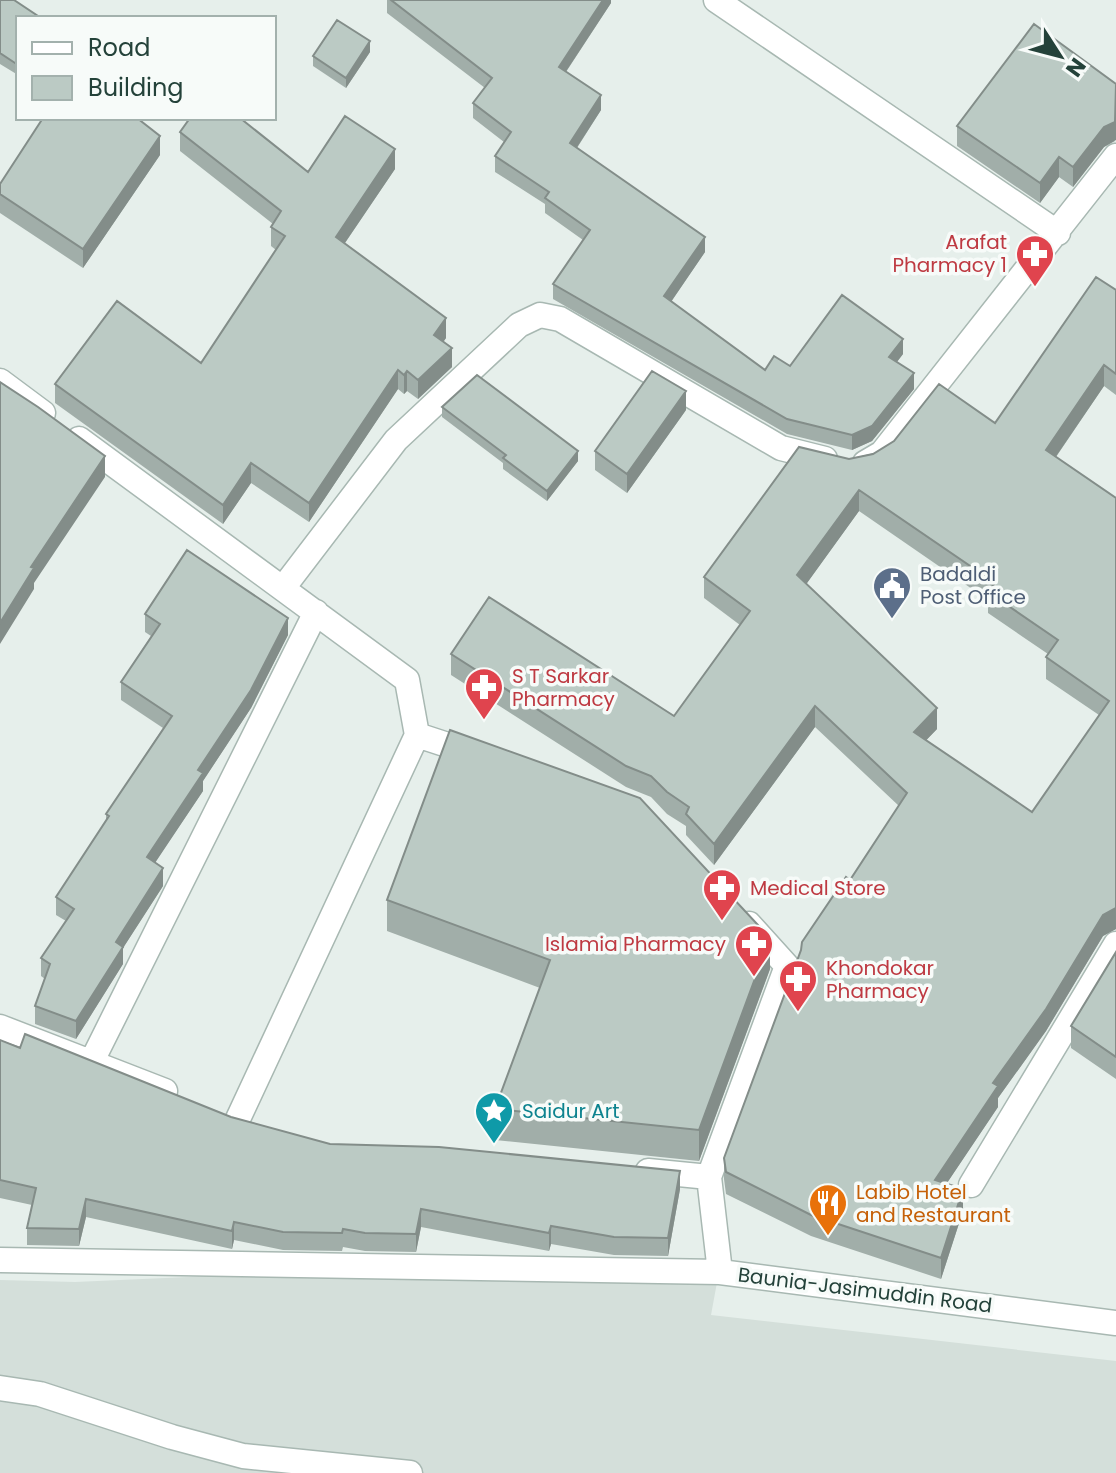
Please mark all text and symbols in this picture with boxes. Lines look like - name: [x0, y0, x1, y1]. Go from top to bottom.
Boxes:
- legend: [16, 16, 276, 120]
- north arrow: [1020, 16, 1100, 96]
- text: Road: [88, 31, 150, 64]
- text: N: [1058, 52, 1093, 83]
- text: Building: [88, 71, 184, 104]
- place label: Arafat Pharmacy 1: [892, 228, 1007, 279]
- pharmacy icon: Arafat Pharmacy 1: [1014, 233, 1056, 288]
- place label: Badaldi Post Office: [920, 560, 1026, 611]
- public building icon: Badaldi Post Office: [871, 565, 913, 620]
- place label: S T Sarkar Pharmacy: [512, 662, 615, 713]
- pharmacy icon: S T Sarkar Pharmacy: [463, 666, 505, 721]
- pharmacy icon: Medical Store: [701, 867, 743, 922]
- place label: Medical Store: [750, 874, 886, 902]
- pharmacy icon: Islamia Pharmacy: [733, 923, 775, 978]
- place label: Islamia Pharmacy: [545, 930, 726, 958]
- place label: Khondokar Pharmacy: [826, 954, 934, 1005]
- pharmacy icon: Khondokar Pharmacy: [777, 958, 819, 1013]
- place icon: Saidur Art: [473, 1090, 515, 1145]
- place label: Saidur Art: [522, 1097, 620, 1125]
- place label: Labib Hotel and Restaurant: [856, 1178, 1011, 1229]
- restaurant icon: Labib Hotel and Restaurant: [807, 1182, 849, 1237]
- street label: Baunia-Jasimuddin Road: [736, 1261, 994, 1319]

